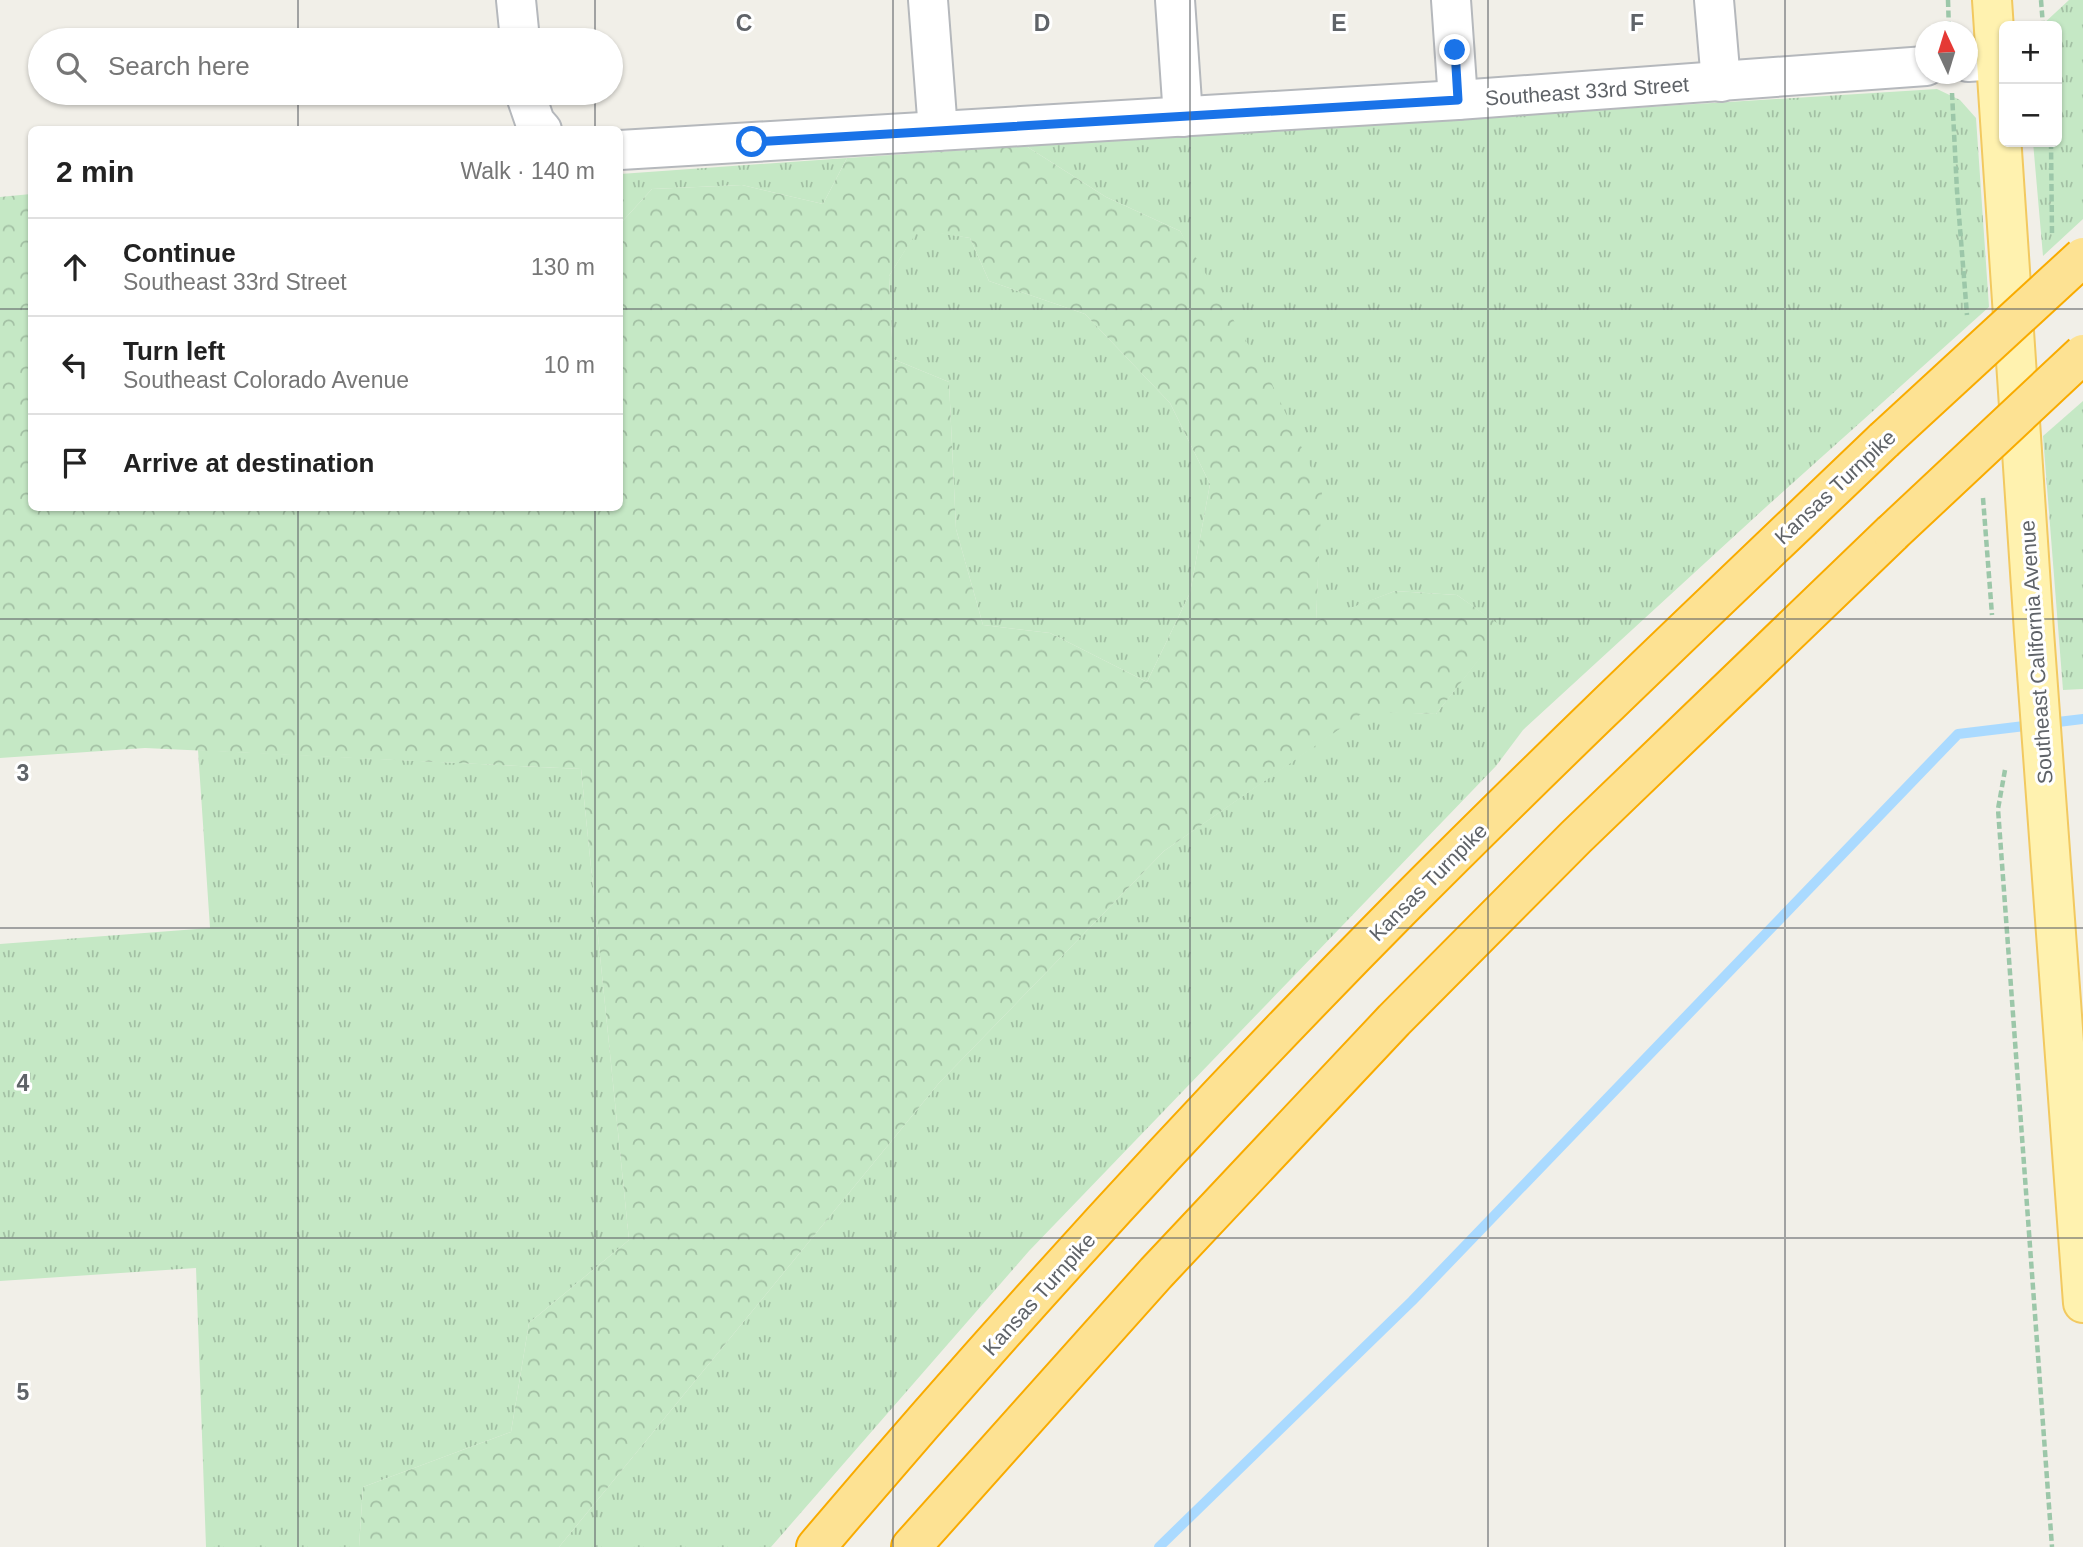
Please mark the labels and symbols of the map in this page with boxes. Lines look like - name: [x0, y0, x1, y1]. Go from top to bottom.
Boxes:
- text: C: [736, 10, 752, 36]
- text: D: [1034, 10, 1050, 36]
- text: E: [1331, 10, 1347, 36]
- text: F: [1630, 10, 1644, 36]
- north arrow: [1915, 21, 1978, 84]
- route end: [1439, 34, 1470, 65]
- street label: Southeast 33rd Street: [1484, 72, 1690, 110]
- route start: [736, 126, 767, 157]
- street label: Kansas Turnpike: [1770, 425, 1900, 549]
- street label: Southeast California Avenue: [2015, 519, 2057, 785]
- text: 3: [17, 760, 29, 786]
- street label: Kansas Turnpike: [1365, 819, 1491, 945]
- text: 4: [17, 1070, 30, 1096]
- street label: Kansas Turnpike: [978, 1228, 1100, 1360]
- text: 5: [17, 1379, 30, 1405]

